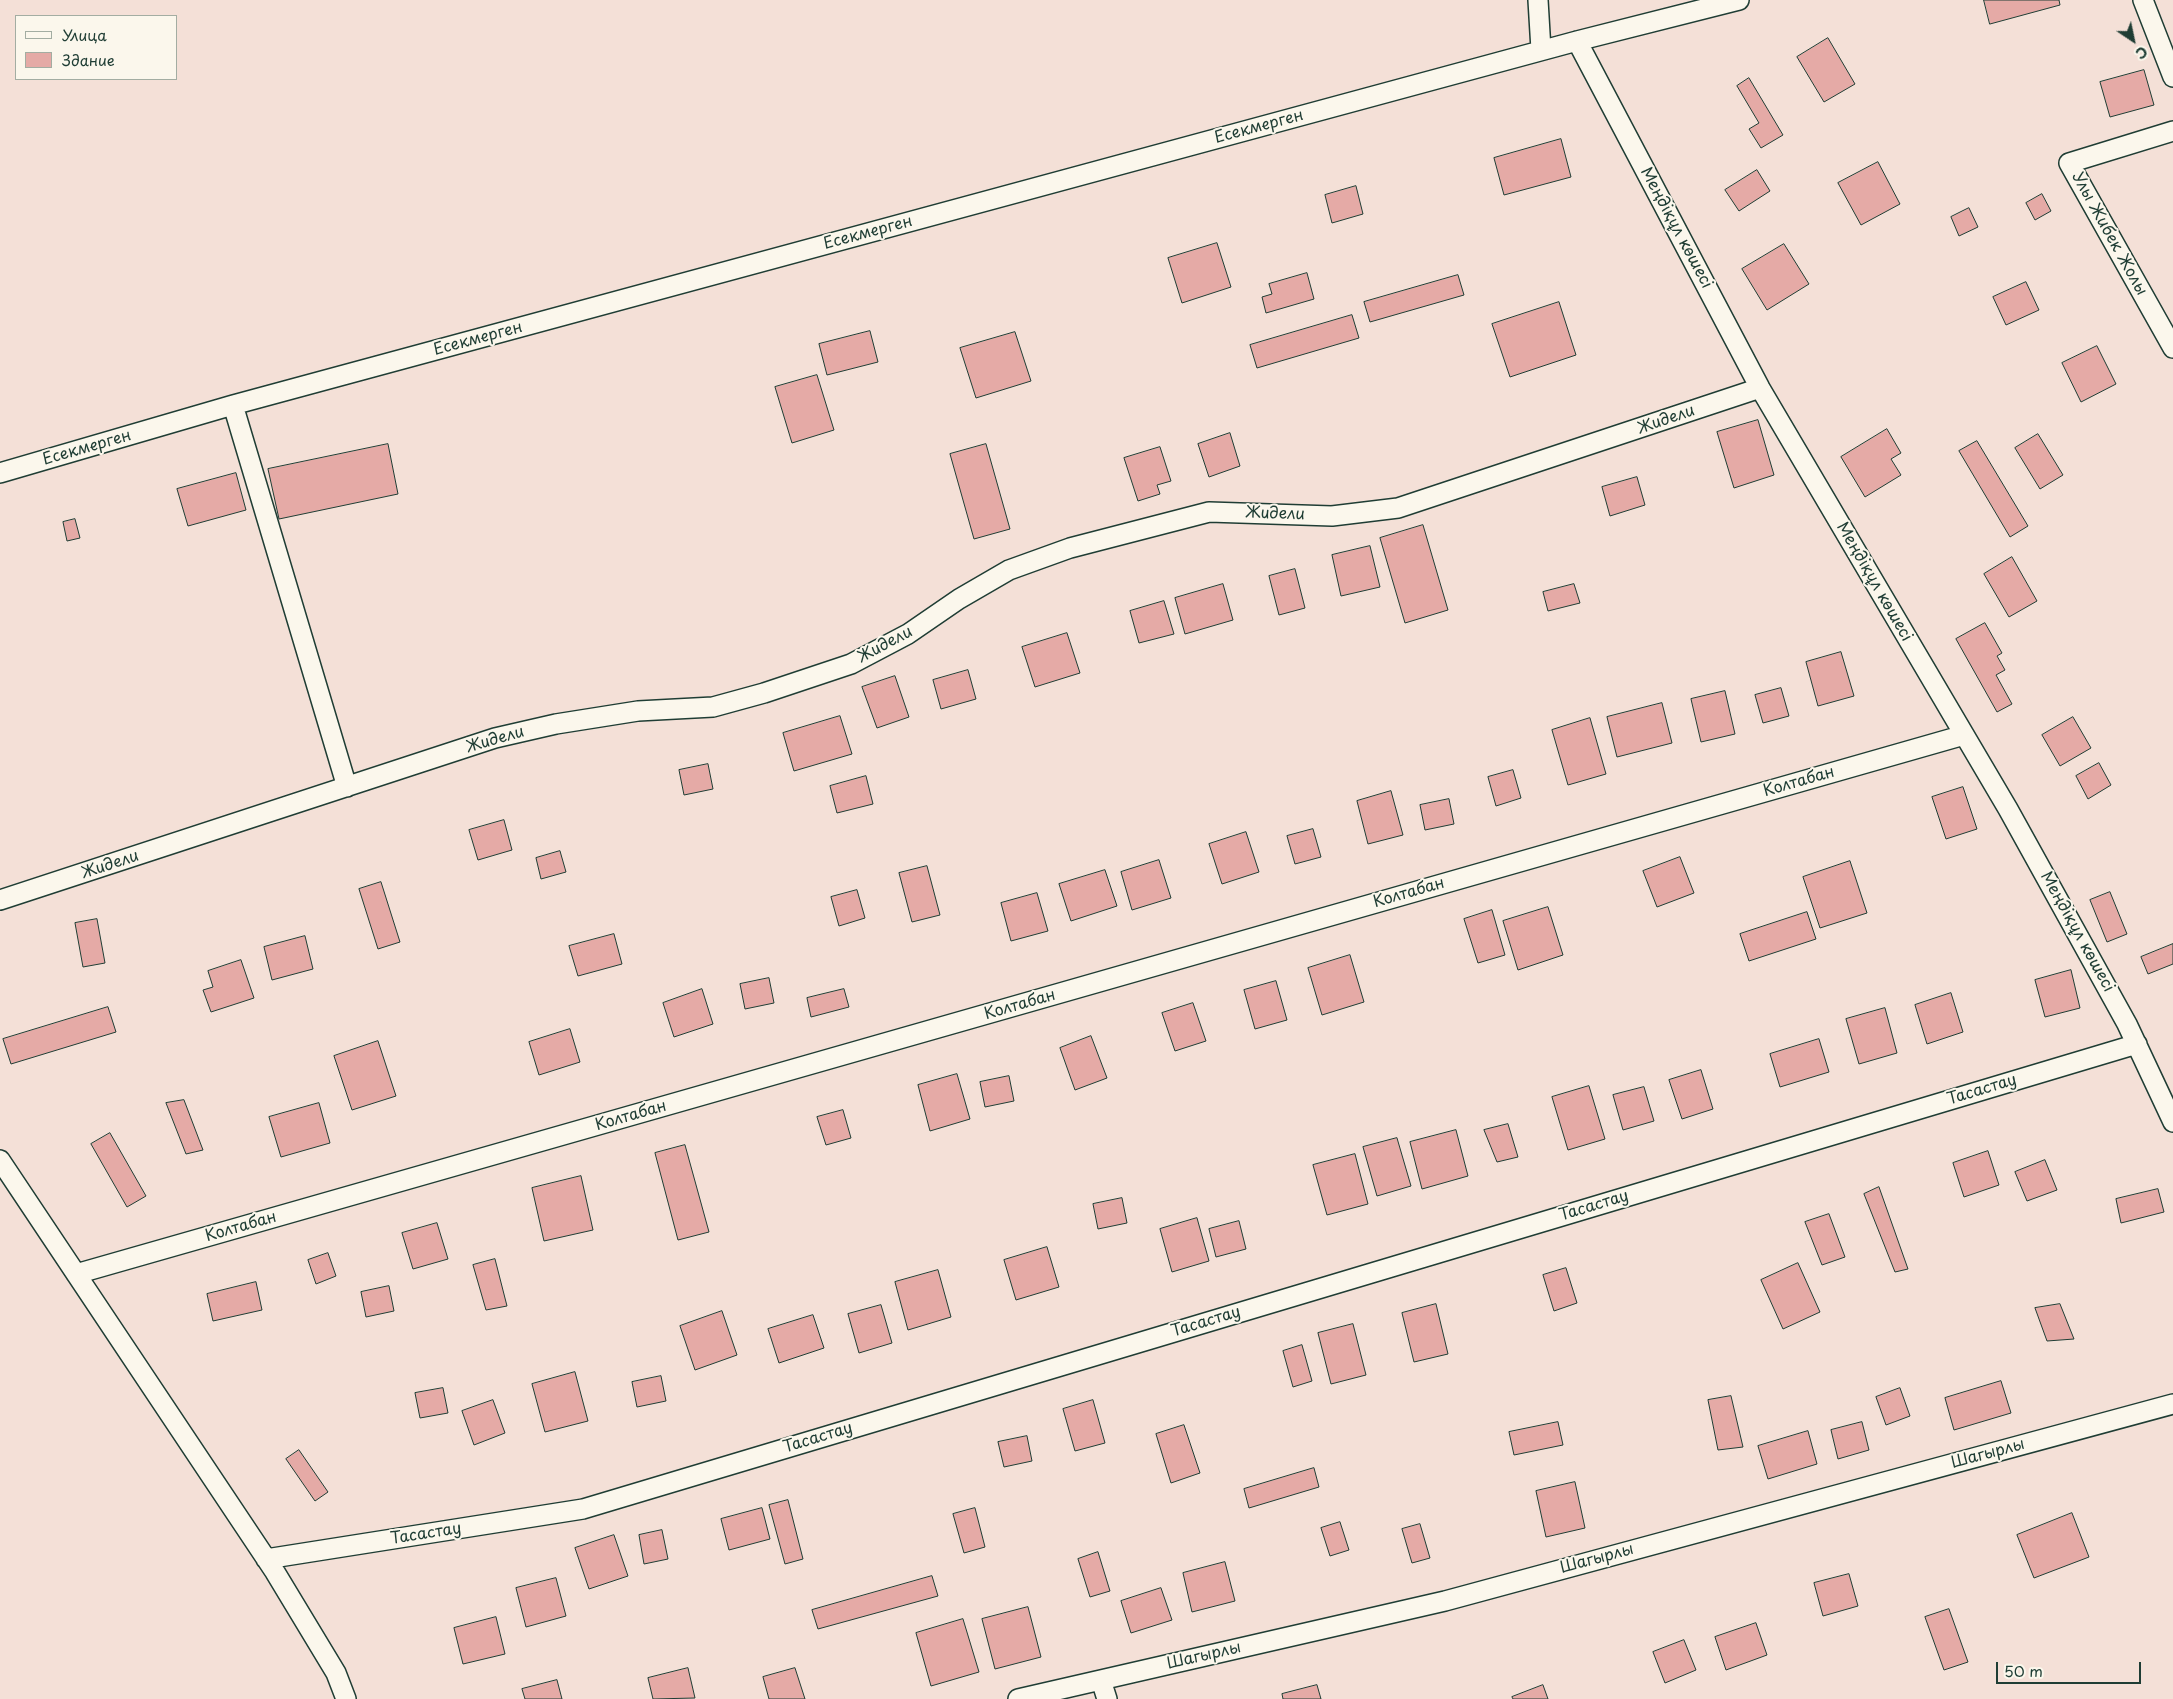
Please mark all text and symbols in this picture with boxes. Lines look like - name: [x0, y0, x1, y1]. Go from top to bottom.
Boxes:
- legend: [15, 15, 178, 80]
- north arrow: [2108, 15, 2158, 65]
- text: Улица: [62, 23, 107, 46]
- text: С: [2131, 41, 2152, 64]
- text: Здание: [62, 48, 115, 71]
- street label: Eсекмерген: [1212, 106, 1306, 148]
- street label: Меңдіқұл көшесі: [1636, 164, 1716, 292]
- street label: Улы Жибек Жолы: [2067, 169, 2151, 299]
- street label: Eсекмерген: [821, 212, 915, 254]
- street label: Eсекмерген: [431, 318, 525, 360]
- street label: Жидели: [1635, 401, 1697, 439]
- street label: Eсекмерген: [40, 426, 134, 470]
- street label: Жидели: [1245, 503, 1305, 525]
- street label: Меңдіқұл көшесі: [1832, 519, 1916, 645]
- street label: Жидели: [854, 622, 916, 668]
- street label: Жидели: [464, 723, 526, 757]
- street label: Колтабан: [1761, 763, 1837, 801]
- street label: Жидели: [79, 847, 141, 883]
- street label: Меңдіқұл көшесі: [2036, 868, 2118, 996]
- street label: Колтабан: [1371, 874, 1447, 912]
- street label: Колтабан: [982, 986, 1058, 1024]
- street label: Тасастау: [1945, 1070, 2019, 1110]
- street label: Колтабан: [593, 1097, 669, 1135]
- street label: Тасастау: [1557, 1186, 1631, 1226]
- street label: Колтабан: [203, 1208, 279, 1246]
- street label: Тасастау: [1169, 1302, 1243, 1342]
- street label: Тасастау: [781, 1418, 855, 1458]
- street label: Шагырлы: [1949, 1435, 2027, 1473]
- street label: Тасастау: [389, 1519, 463, 1549]
- street label: Шагырлы: [1558, 1540, 1636, 1578]
- street label: Шагырлы: [1165, 1638, 1243, 1674]
- scale bar: [1998, 1652, 2143, 1684]
- text: 50 m: [2004, 1659, 2043, 1682]

